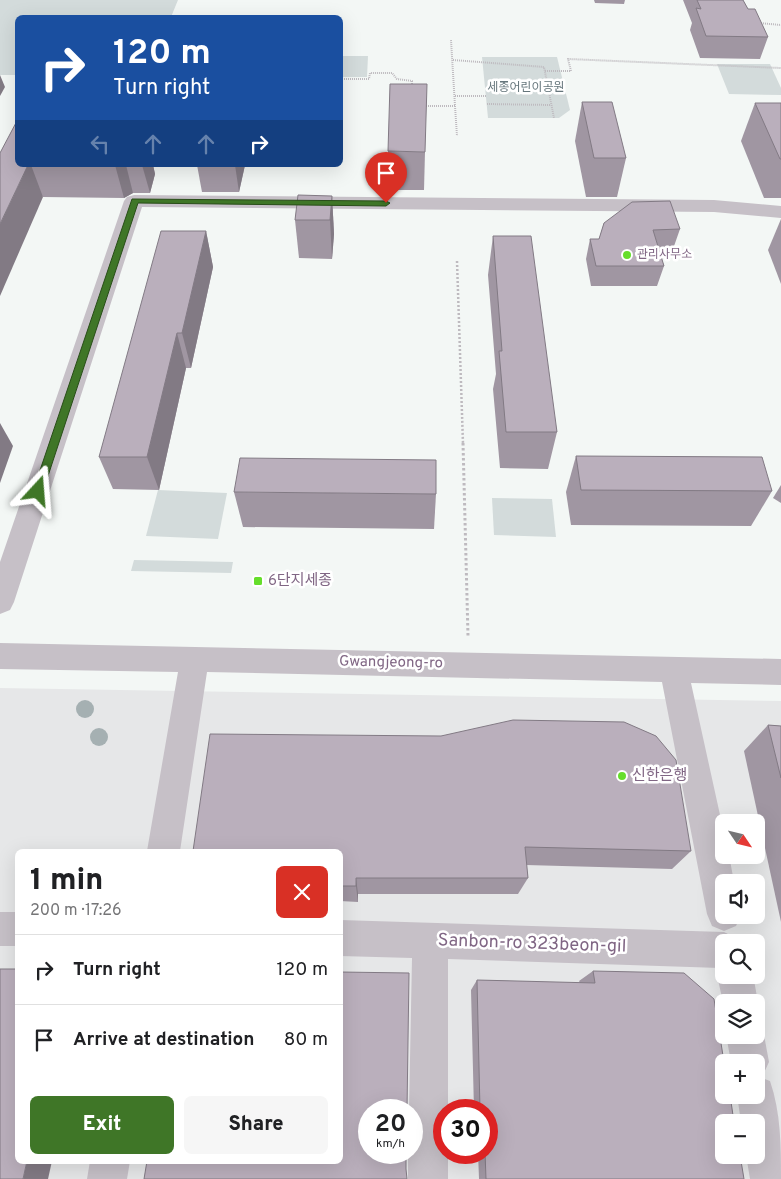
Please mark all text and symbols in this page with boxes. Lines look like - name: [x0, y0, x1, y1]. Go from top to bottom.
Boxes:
- text: 120 m: [113, 32, 211, 76]
- icon: right: [30, 35, 95, 100]
- text: Turn right: [113, 75, 210, 102]
- park label: 세종어린이공원: [487, 80, 565, 96]
- icon: left: [86, 130, 114, 158]
- icon: ahead: [139, 130, 167, 158]
- icon: ahead: [192, 130, 220, 158]
- icon: right: [245, 130, 273, 158]
- pin: [365, 152, 407, 203]
- icon: arrive: [372, 159, 400, 187]
- place label: 관리사무소: [637, 247, 692, 263]
- marker: 관리사무소: [621, 249, 633, 261]
- position arrow: [11, 464, 63, 516]
- place label: 6단지세종: [268, 572, 332, 591]
- marker: 6단지세종: [252, 575, 264, 587]
- street label: Gwangjeong-ro: [339, 653, 443, 673]
- place label: 신한은행: [632, 767, 687, 786]
- marker: 신한은행: [616, 770, 628, 782]
- north arrow: [715, 814, 765, 864]
- map controls: [715, 814, 765, 1164]
- text: 1 min: [30, 863, 103, 900]
- button: close: [276, 866, 328, 918]
- button: sound: [715, 874, 765, 924]
- text: 200 m · 17:26: [30, 901, 122, 921]
- street label: Sanbon-ro 323beon-gil: [437, 929, 627, 959]
- button: search: [715, 934, 765, 984]
- icon: right: [30, 956, 58, 984]
- text: Turn right: [73, 958, 161, 982]
- text: 120 m: [277, 958, 328, 982]
- button: layers: [715, 994, 765, 1044]
- icon: arrive: [30, 1026, 58, 1054]
- text: Arrive at destination: [73, 1028, 254, 1052]
- text: 80 m: [284, 1028, 328, 1052]
- button: +: [715, 1054, 765, 1104]
- button: Exit: [30, 1096, 174, 1154]
- button: Share: [184, 1096, 328, 1154]
- speed limit sign: 30: [433, 1099, 498, 1164]
- text: 20: [375, 1109, 406, 1141]
- button: −: [715, 1114, 765, 1164]
- text: km/h: [376, 1136, 405, 1152]

